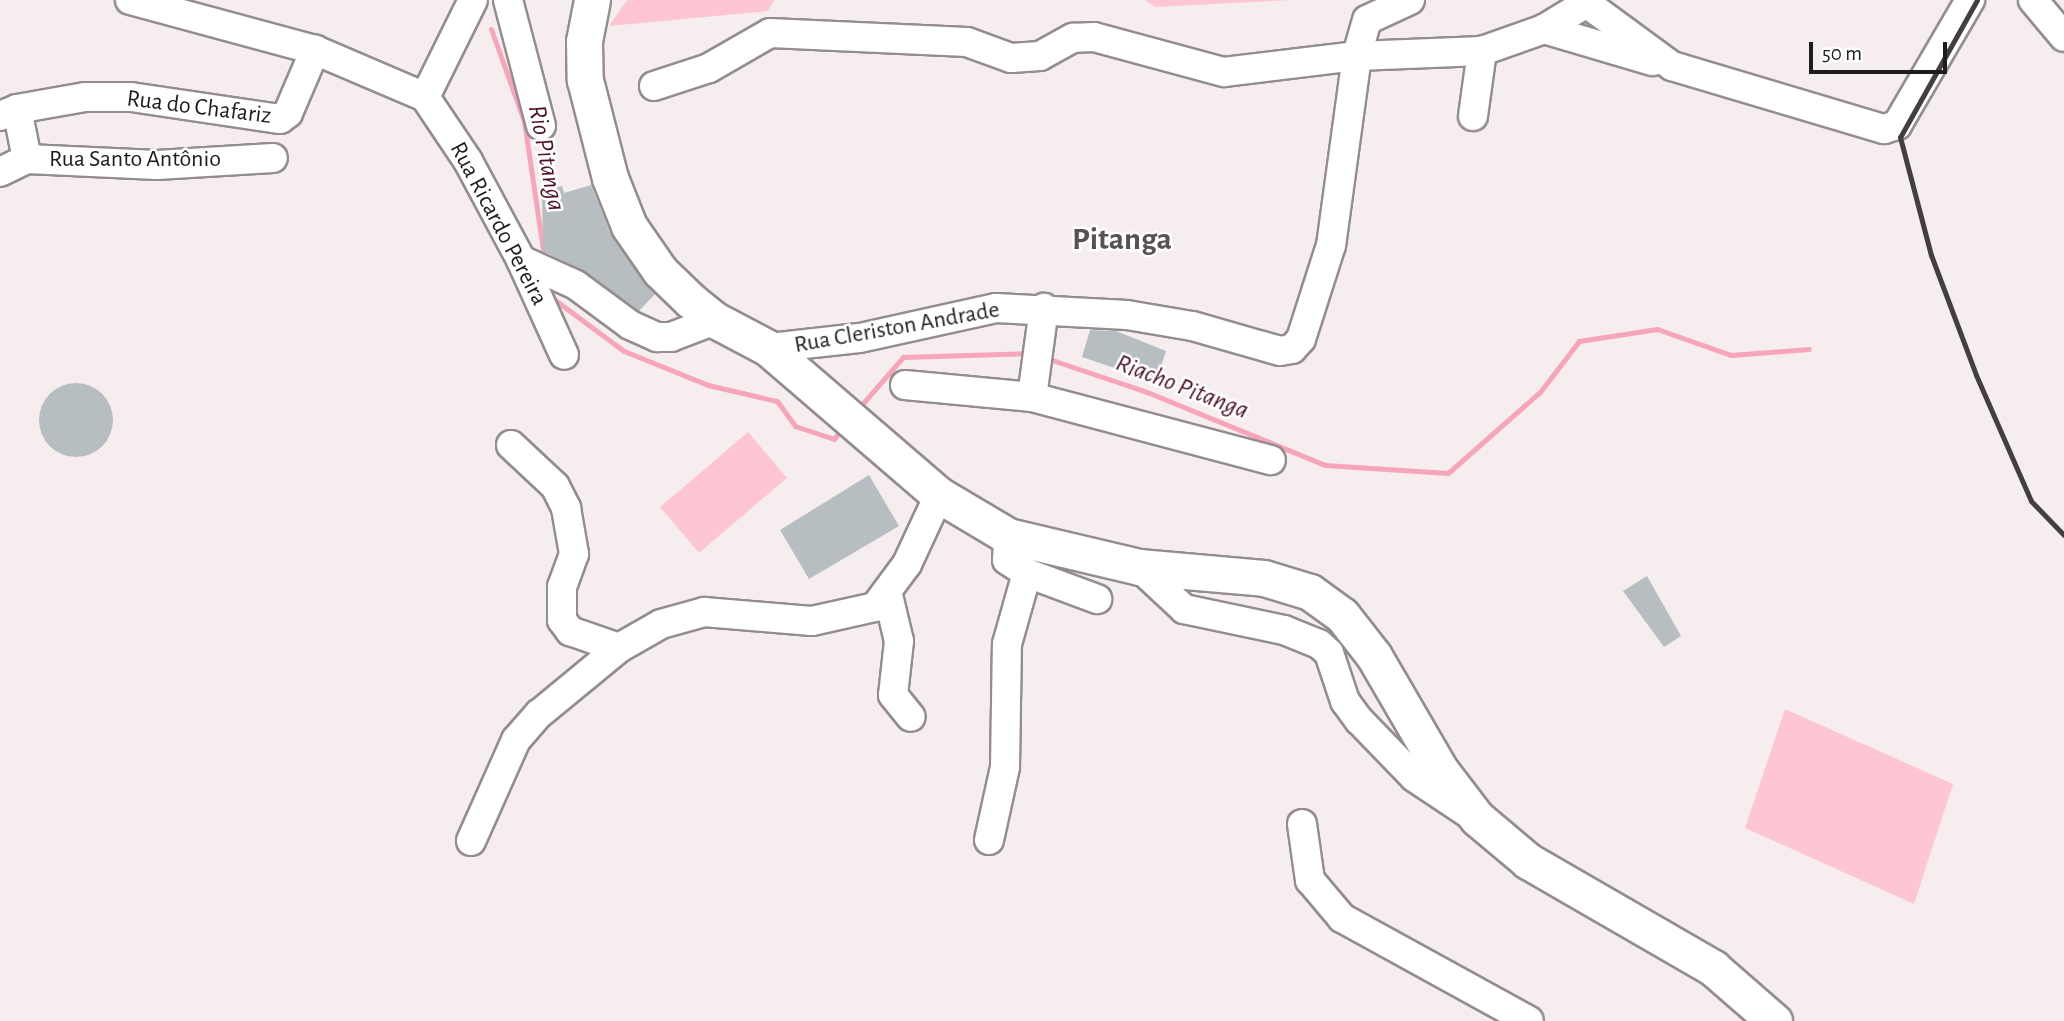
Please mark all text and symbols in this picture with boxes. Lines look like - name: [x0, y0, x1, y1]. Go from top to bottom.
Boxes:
- scale bar: [1812, 28, 1950, 72]
- text: 50 m: [1822, 43, 1862, 64]
- street label: Rua do Chafariz: [125, 85, 273, 131]
- water label: Rio Pitanga: [520, 102, 572, 214]
- street label: Rua Ricardo Pereira: [443, 137, 553, 311]
- street label: Rua Santo Antônio: [49, 146, 221, 174]
- district label: Pitanga: [1072, 220, 1172, 258]
- street label: Rua Cleriston Andrade: [792, 296, 1002, 360]
- water label: Riacho Pitanga: [1111, 347, 1253, 427]

